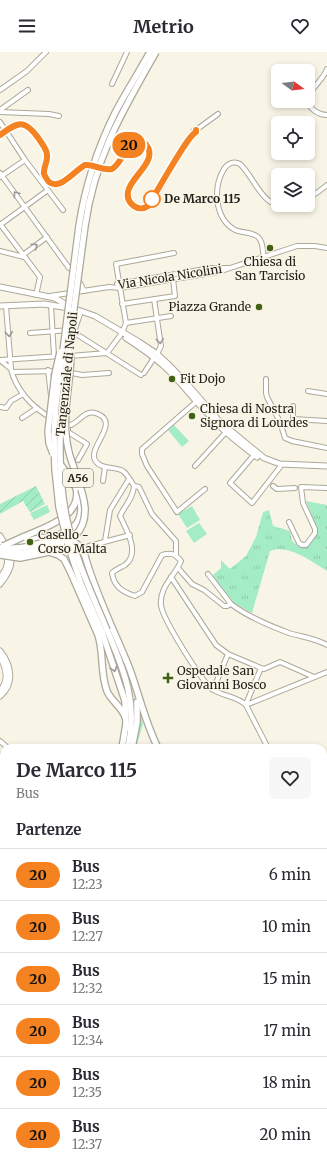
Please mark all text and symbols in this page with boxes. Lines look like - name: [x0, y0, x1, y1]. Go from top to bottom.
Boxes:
- icon: menu: [16, 15, 38, 37]
- text: Metrio: [133, 15, 194, 38]
- icon: heart: [289, 15, 311, 37]
- north arrow: [271, 64, 315, 108]
- map controls: [271, 64, 315, 212]
- button: locate: [271, 116, 315, 160]
- line badge: 20: [111, 132, 147, 158]
- text: 20: [120, 136, 138, 154]
- button: layers: [271, 168, 315, 212]
- marker: De Marco 115: [143, 190, 161, 208]
- place label: De Marco 115: [164, 191, 241, 206]
- one-way arrow: [14, 192, 21, 199]
- marker: Chiesa di San Tarcisio: [265, 243, 275, 253]
- one-way arrow: [31, 244, 38, 251]
- place label: Chiesa di San Tarcisio: [235, 254, 305, 283]
- street label: Via Nicola Nicolini: [116, 261, 223, 292]
- place label: Piazza Grande: [169, 299, 251, 314]
- marker: Piazza Grande: [254, 302, 264, 312]
- street label: Tangenziale di Napoli: [53, 311, 81, 437]
- one-way arrow: [4, 331, 13, 337]
- one-way arrow: [155, 338, 164, 344]
- place label: Fit Dojo: [180, 371, 225, 386]
- marker: Fit Dojo: [167, 374, 177, 384]
- place label: Chiesa di Nostra Signora di Lourdes: [200, 401, 308, 430]
- marker: Chiesa di Nostra Signora di Lourdes: [187, 411, 197, 421]
- road number: A56: [63, 469, 93, 487]
- place label: Casello - Corso Malta: [38, 527, 107, 556]
- marker: Casello - Corso Malta: [25, 537, 35, 547]
- place label: Ospedale San Giovanni Bosco: [177, 663, 266, 692]
- one-way arrow: [109, 665, 118, 672]
- marker: Ospedale San Giovanni Bosco: [162, 672, 174, 684]
- button: heart: [269, 757, 311, 799]
- text: De Marco 115: [16, 758, 137, 782]
- text: Bus: [16, 785, 39, 802]
- text: Partenze: [16, 820, 81, 839]
- text: Bus: [72, 857, 100, 876]
- text: 6 min: [269, 865, 311, 884]
- text: 20: [29, 866, 47, 884]
- text: 12:23: [72, 876, 103, 893]
- text: Bus: [72, 909, 100, 928]
- text: 10 min: [262, 917, 311, 936]
- text: 20: [29, 918, 47, 936]
- text: 12:27: [72, 928, 103, 945]
- text: Bus: [72, 961, 100, 980]
- text: 15 min: [263, 969, 311, 988]
- text: 20: [29, 970, 47, 988]
- text: 12:32: [72, 980, 103, 997]
- text: Bus: [72, 1013, 100, 1032]
- text: 17 min: [263, 1021, 311, 1040]
- text: 20: [29, 1022, 47, 1040]
- text: 12:34: [72, 1032, 103, 1049]
- text: Bus: [72, 1065, 100, 1084]
- text: 18 min: [263, 1073, 311, 1092]
- text: 20: [29, 1074, 47, 1092]
- text: 12:35: [72, 1084, 102, 1101]
- text: Bus: [72, 1117, 100, 1136]
- text: 20 min: [259, 1125, 311, 1144]
- text: 20: [29, 1126, 47, 1144]
- text: 12:37: [72, 1136, 102, 1153]

